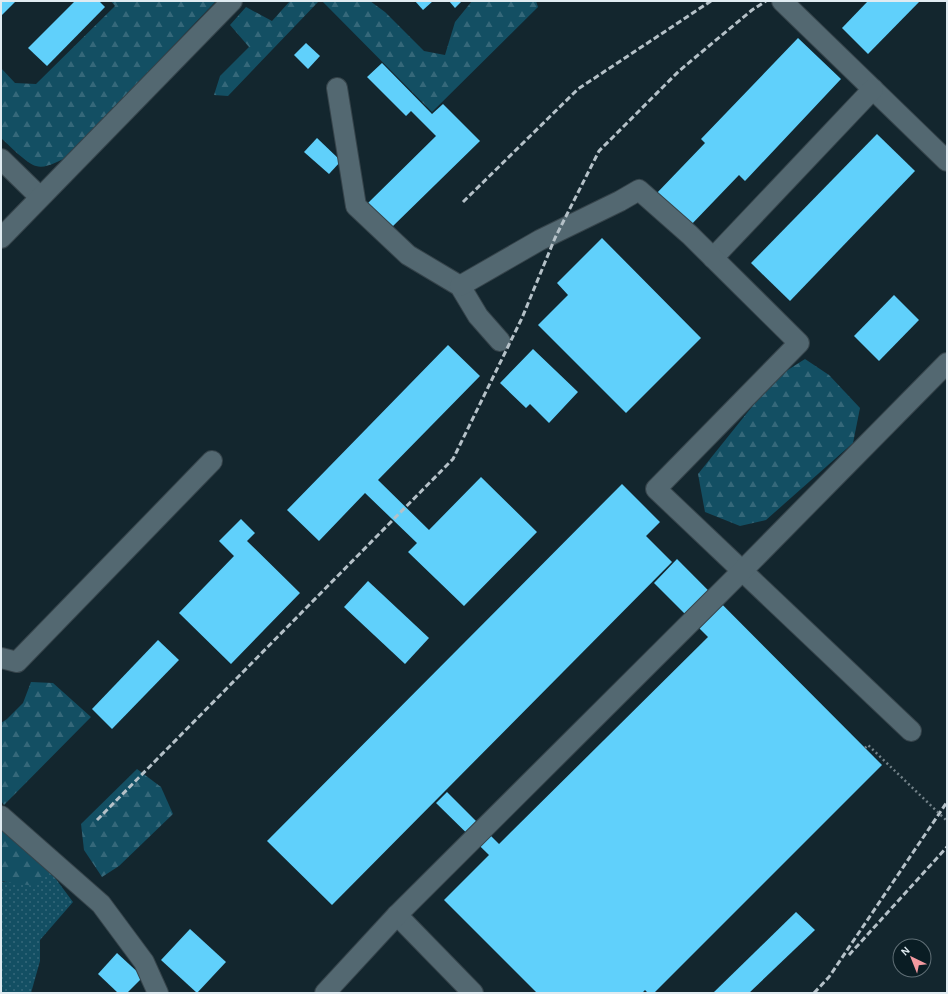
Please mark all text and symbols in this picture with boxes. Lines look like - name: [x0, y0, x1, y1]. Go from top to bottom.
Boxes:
- north arrow: [892, 938, 932, 978]
- text: N: [899, 944, 912, 958]

